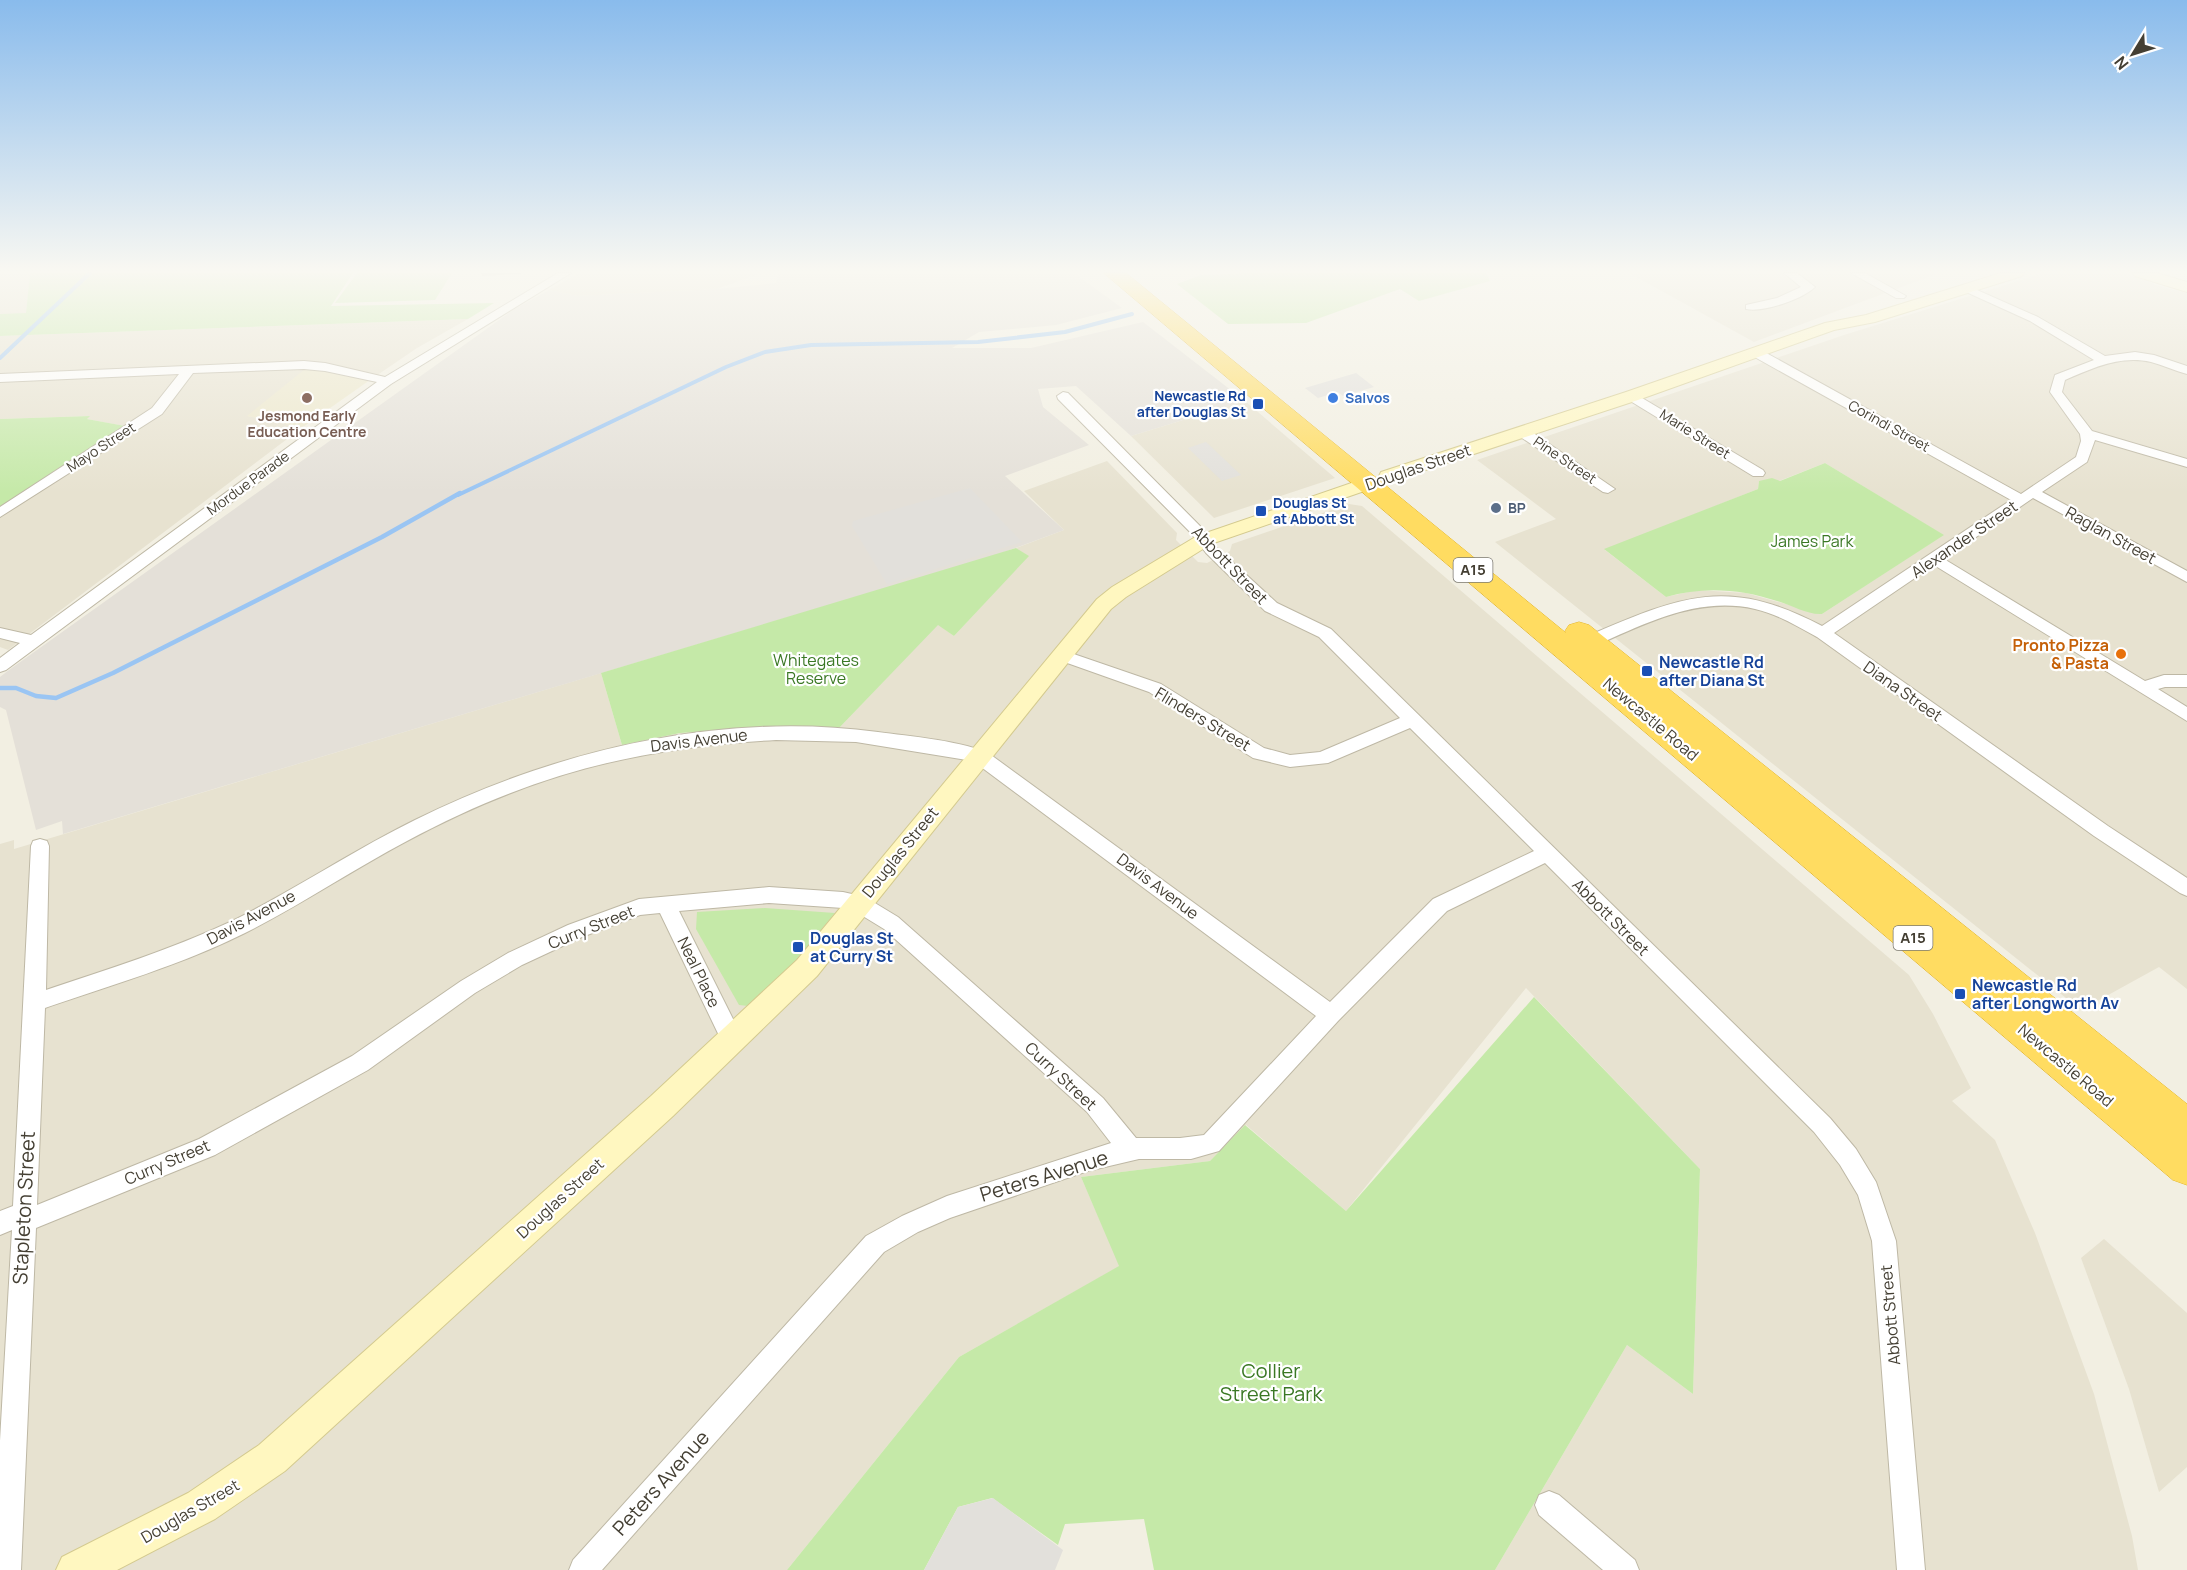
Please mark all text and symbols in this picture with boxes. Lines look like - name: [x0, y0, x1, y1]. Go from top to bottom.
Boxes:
- north arrow: [2103, 24, 2163, 84]
- text: N: [2109, 52, 2133, 75]
- place label: Newcastle Rd after Douglas St: [1137, 386, 1246, 421]
- place label: Salvos: [1345, 388, 1390, 407]
- marker: Jesmond Early Education Centre: [300, 391, 314, 405]
- marker: Salvos: [1326, 391, 1340, 405]
- street label: Corindi Street: [1845, 395, 1934, 456]
- marker: Newcastle Rd after Douglas St: [1251, 397, 1265, 411]
- street label: Marie Street: [1656, 404, 1735, 463]
- place label: Jesmond Early Education Centre: [247, 406, 367, 441]
- street label: Mayo Street: [63, 417, 139, 476]
- street label: Pine Street: [1530, 432, 1601, 488]
- street label: Douglas Street: [1362, 439, 1474, 495]
- street label: Mordue Parade: [203, 446, 293, 519]
- place label: Douglas St at Abbott St: [1273, 493, 1355, 528]
- street label: Alexander Street: [1906, 495, 2022, 583]
- place label: BP: [1508, 498, 1526, 517]
- marker: BP: [1489, 501, 1503, 515]
- street label: Raglan Street: [2062, 501, 2160, 569]
- marker: Douglas St at Abbott St: [1254, 504, 1268, 518]
- street label: Abbott Street: [1187, 521, 1273, 609]
- park label: James Park: [1771, 530, 1854, 552]
- road number: A15: [1454, 558, 1492, 582]
- place label: Pronto Pizza & Pasta: [2013, 634, 2109, 674]
- marker: Pronto Pizza & Pasta: [2114, 647, 2128, 661]
- park label: Whitegates Reserve: [773, 649, 859, 689]
- place label: Newcastle Rd after Diana St: [1659, 651, 1765, 691]
- street label: Diana Street: [1859, 656, 1947, 726]
- marker: Newcastle Rd after Diana St: [1640, 664, 1654, 678]
- street label: Newcastle Road: [1598, 672, 1704, 766]
- street label: Flinders Street: [1151, 682, 1255, 756]
- street label: Davis Avenue: [649, 723, 749, 757]
- street label: Douglas Street: [857, 802, 943, 902]
- street label: Davis Avenue: [1112, 848, 1204, 924]
- street label: Abbott Street: [1568, 874, 1654, 960]
- street label: Davis Avenue: [203, 884, 299, 950]
- street label: Curry Street: [545, 900, 637, 954]
- road number: A15: [1894, 926, 1932, 950]
- place label: Douglas St at Curry St: [810, 927, 894, 967]
- street label: Neal Place: [672, 933, 726, 1011]
- marker: Douglas St at Curry St: [791, 940, 805, 954]
- place label: Newcastle Rd after Longworth Av: [1972, 974, 2119, 1014]
- marker: Newcastle Rd after Longworth Av: [1953, 987, 1967, 1001]
- street label: Newcastle Road: [2013, 1018, 2119, 1112]
- street label: Curry Street: [1020, 1037, 1102, 1115]
- street label: Stapleton Street: [6, 1131, 41, 1285]
- street label: Curry Street: [121, 1134, 213, 1190]
- street label: Peters Avenue: [976, 1143, 1111, 1208]
- street label: Douglas Street: [512, 1153, 608, 1243]
- street label: Abbott Street: [1875, 1264, 1905, 1366]
- park label: Collier Street Park: [1220, 1357, 1323, 1407]
- street label: Peters Avenue: [606, 1424, 715, 1541]
- street label: Douglas Street: [137, 1474, 243, 1548]

